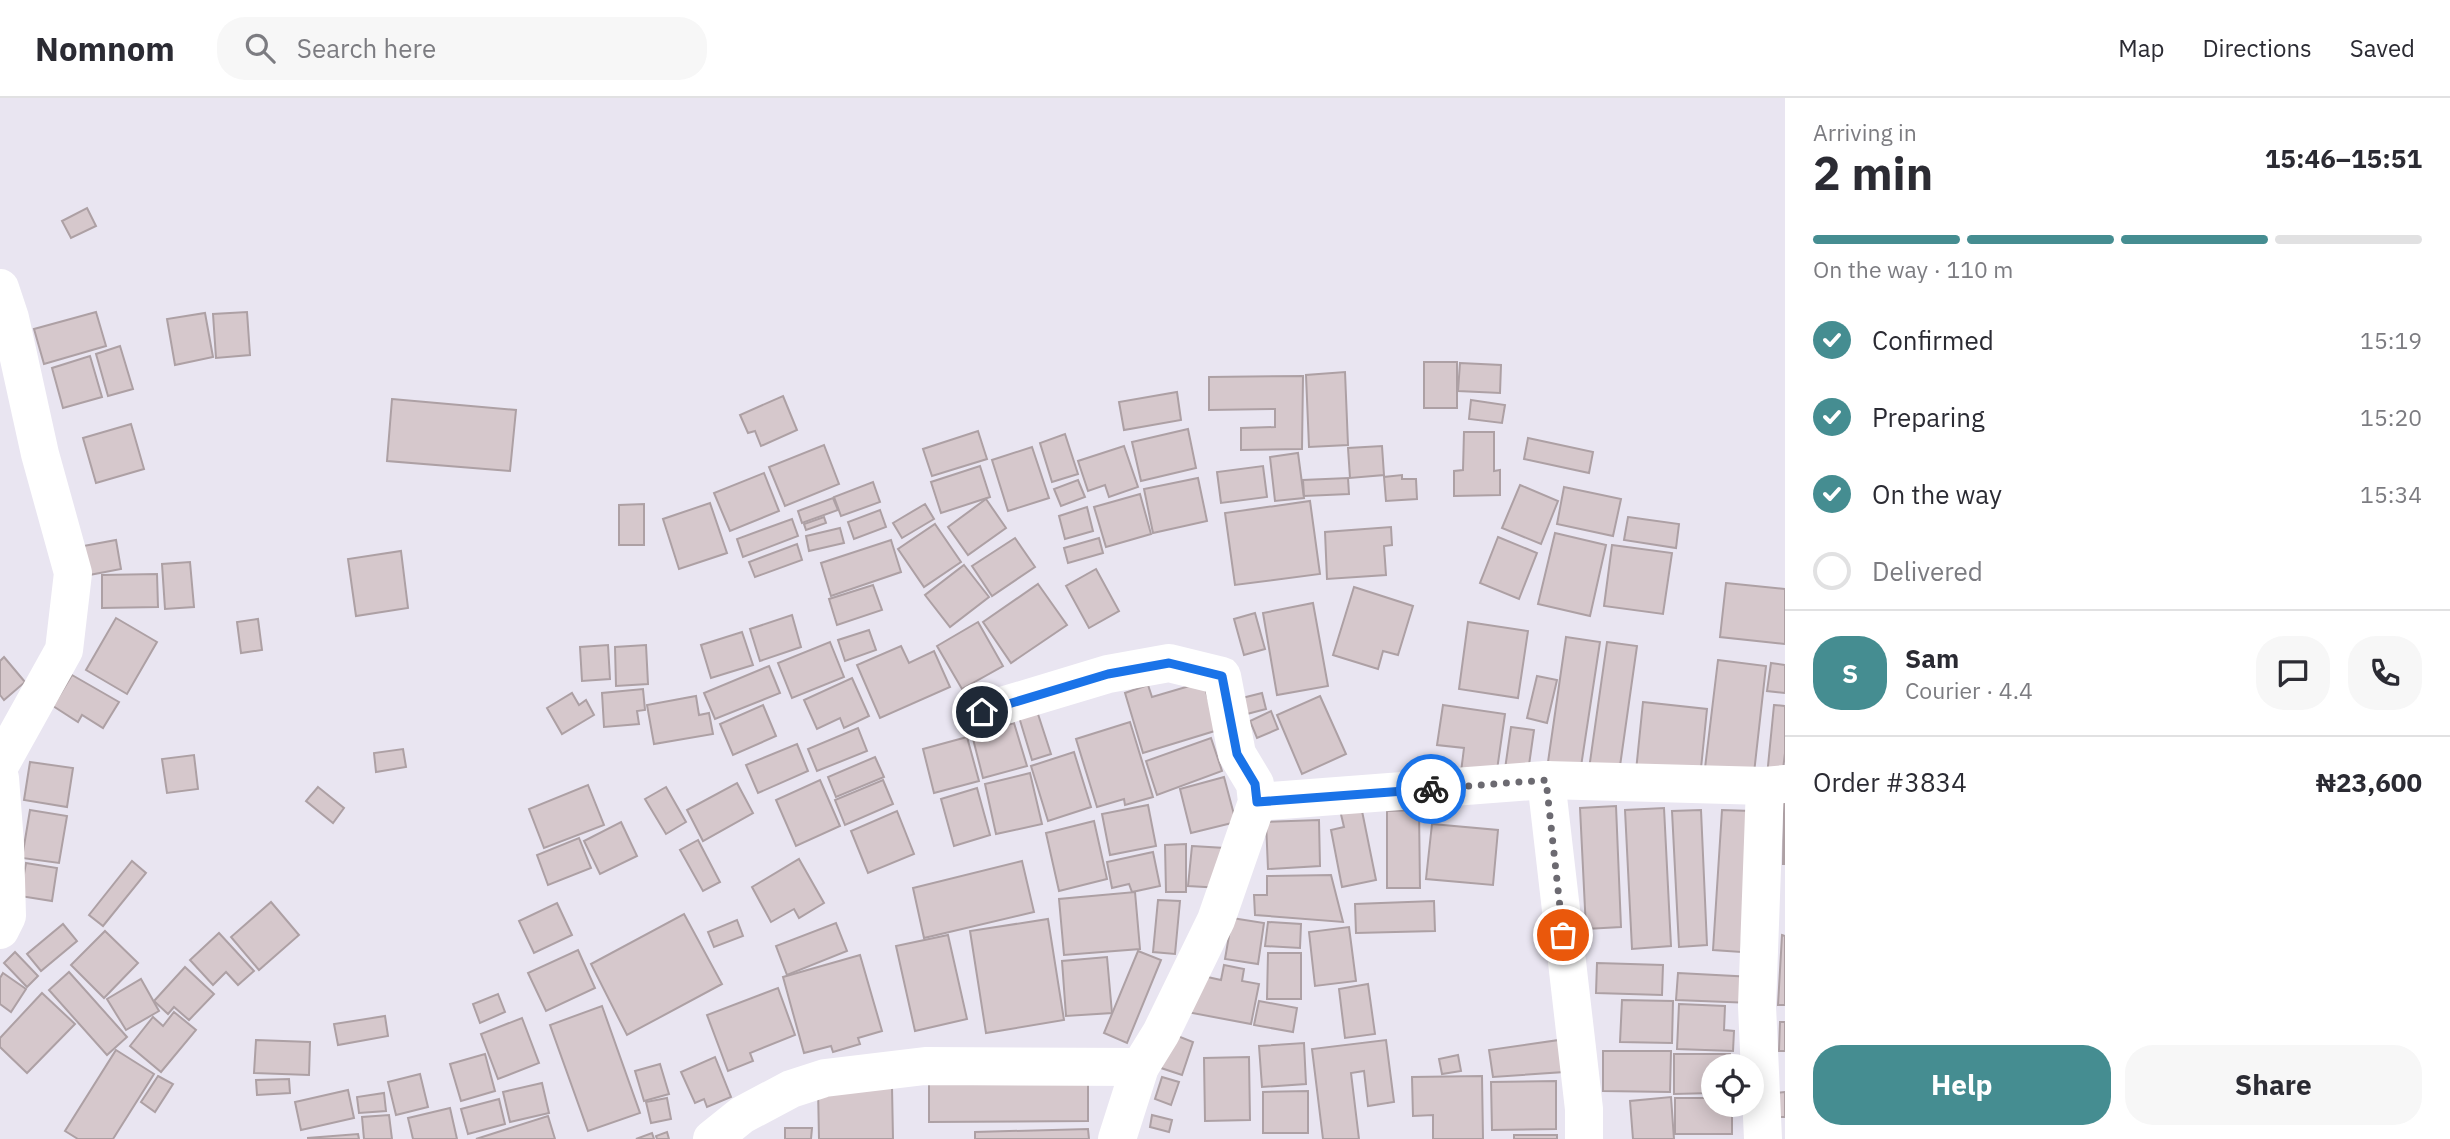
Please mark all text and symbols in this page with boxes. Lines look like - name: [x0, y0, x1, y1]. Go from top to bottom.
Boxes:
- search box: [217, 17, 707, 80]
- text: Nomnom: [35, 27, 175, 70]
- icon: search: [241, 29, 279, 67]
- text: Search here: [297, 31, 436, 65]
- text: Map: [2118, 32, 2164, 64]
- text: Directions: [2202, 32, 2312, 64]
- text: Saved: [2350, 32, 2415, 64]
- text: Arriving in: [1813, 117, 1917, 147]
- text: 15:46–15:51: [2265, 141, 2422, 175]
- text: 2 min: [1813, 143, 1933, 203]
- text: On the way · 110 m: [1813, 254, 2013, 284]
- icon: check: [1813, 321, 1851, 359]
- text: Confirmed: [1872, 323, 1994, 357]
- text: 15:19: [2360, 325, 2422, 355]
- icon: check: [1813, 398, 1851, 436]
- text: Preparing: [1872, 400, 1985, 434]
- text: 15:20: [2360, 402, 2422, 432]
- icon: check: [1813, 475, 1851, 513]
- text: On the way: [1872, 477, 2002, 511]
- text: 15:34: [2360, 479, 2422, 509]
- text: Delivered: [1872, 554, 1983, 588]
- button: chat: [2256, 636, 2330, 710]
- button: phone: [2348, 636, 2422, 710]
- text: Sam: [1905, 641, 1959, 675]
- text: S: [1842, 656, 1858, 690]
- text: Courier · 4.4: [1905, 675, 2033, 705]
- pin: [952, 682, 1012, 742]
- icon: home: [963, 693, 1001, 731]
- courier: [1396, 754, 1466, 824]
- text: Order #3834: [1813, 765, 1967, 799]
- text: ₦23,600: [2316, 765, 2422, 799]
- icon: bike: [1412, 770, 1450, 808]
- pin: [1533, 905, 1593, 965]
- icon: bag: [1544, 916, 1582, 954]
- button: Help: [1813, 1045, 2111, 1125]
- button: Share: [2125, 1045, 2422, 1125]
- map controls: [1701, 1054, 1764, 1117]
- button: locate: [1701, 1054, 1764, 1117]

